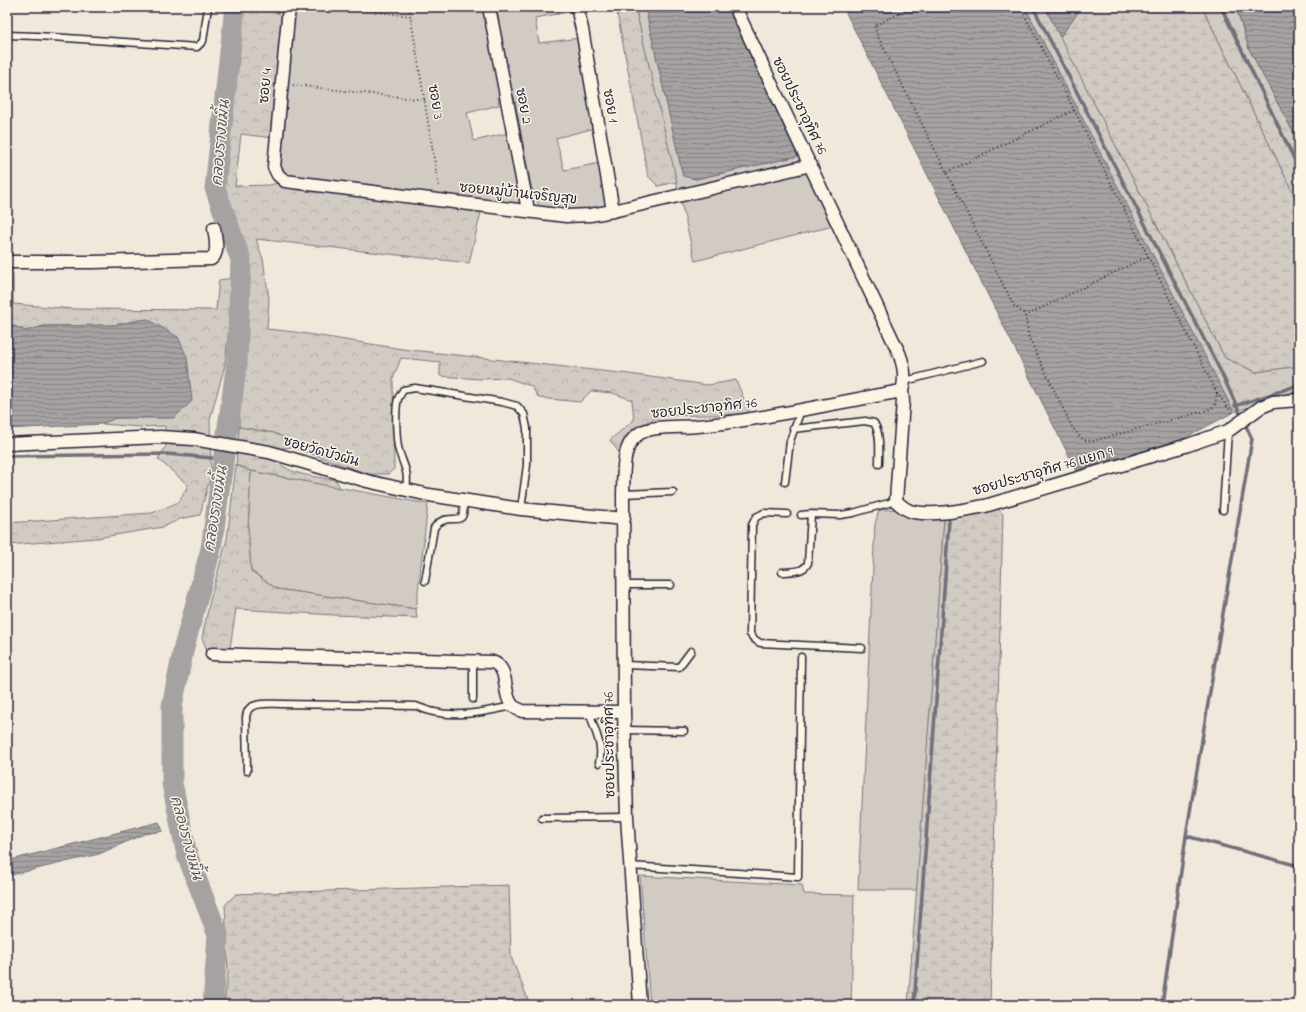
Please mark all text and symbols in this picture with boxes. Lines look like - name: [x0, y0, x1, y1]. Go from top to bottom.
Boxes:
- street label: ซอยประชาอุทิศ 76: [766, 54, 832, 158]
- street label: ซอย 4: [254, 67, 278, 105]
- street label: ซอย 3: [422, 83, 448, 121]
- street label: ซอย 2: [509, 86, 537, 126]
- street label: ซอย 1: [597, 87, 623, 125]
- water label: คลองรางขมิ้น: [203, 98, 236, 187]
- street label: ซอยหมู่บ้านเจริญสุข: [458, 177, 578, 211]
- street label: ซอยประชาอุทิศ 76: [650, 393, 758, 425]
- street label: ซอยวัดบัวผัน: [280, 431, 362, 473]
- street label: ซอยประชาอุทิศ 76 แยก 9: [970, 442, 1116, 502]
- water label: คลองรางขมิ้น: [195, 463, 234, 553]
- street label: ซอยประชาอุทิศ 76: [599, 692, 621, 798]
- water label: คลองรางขมิ้น: [164, 793, 211, 884]

